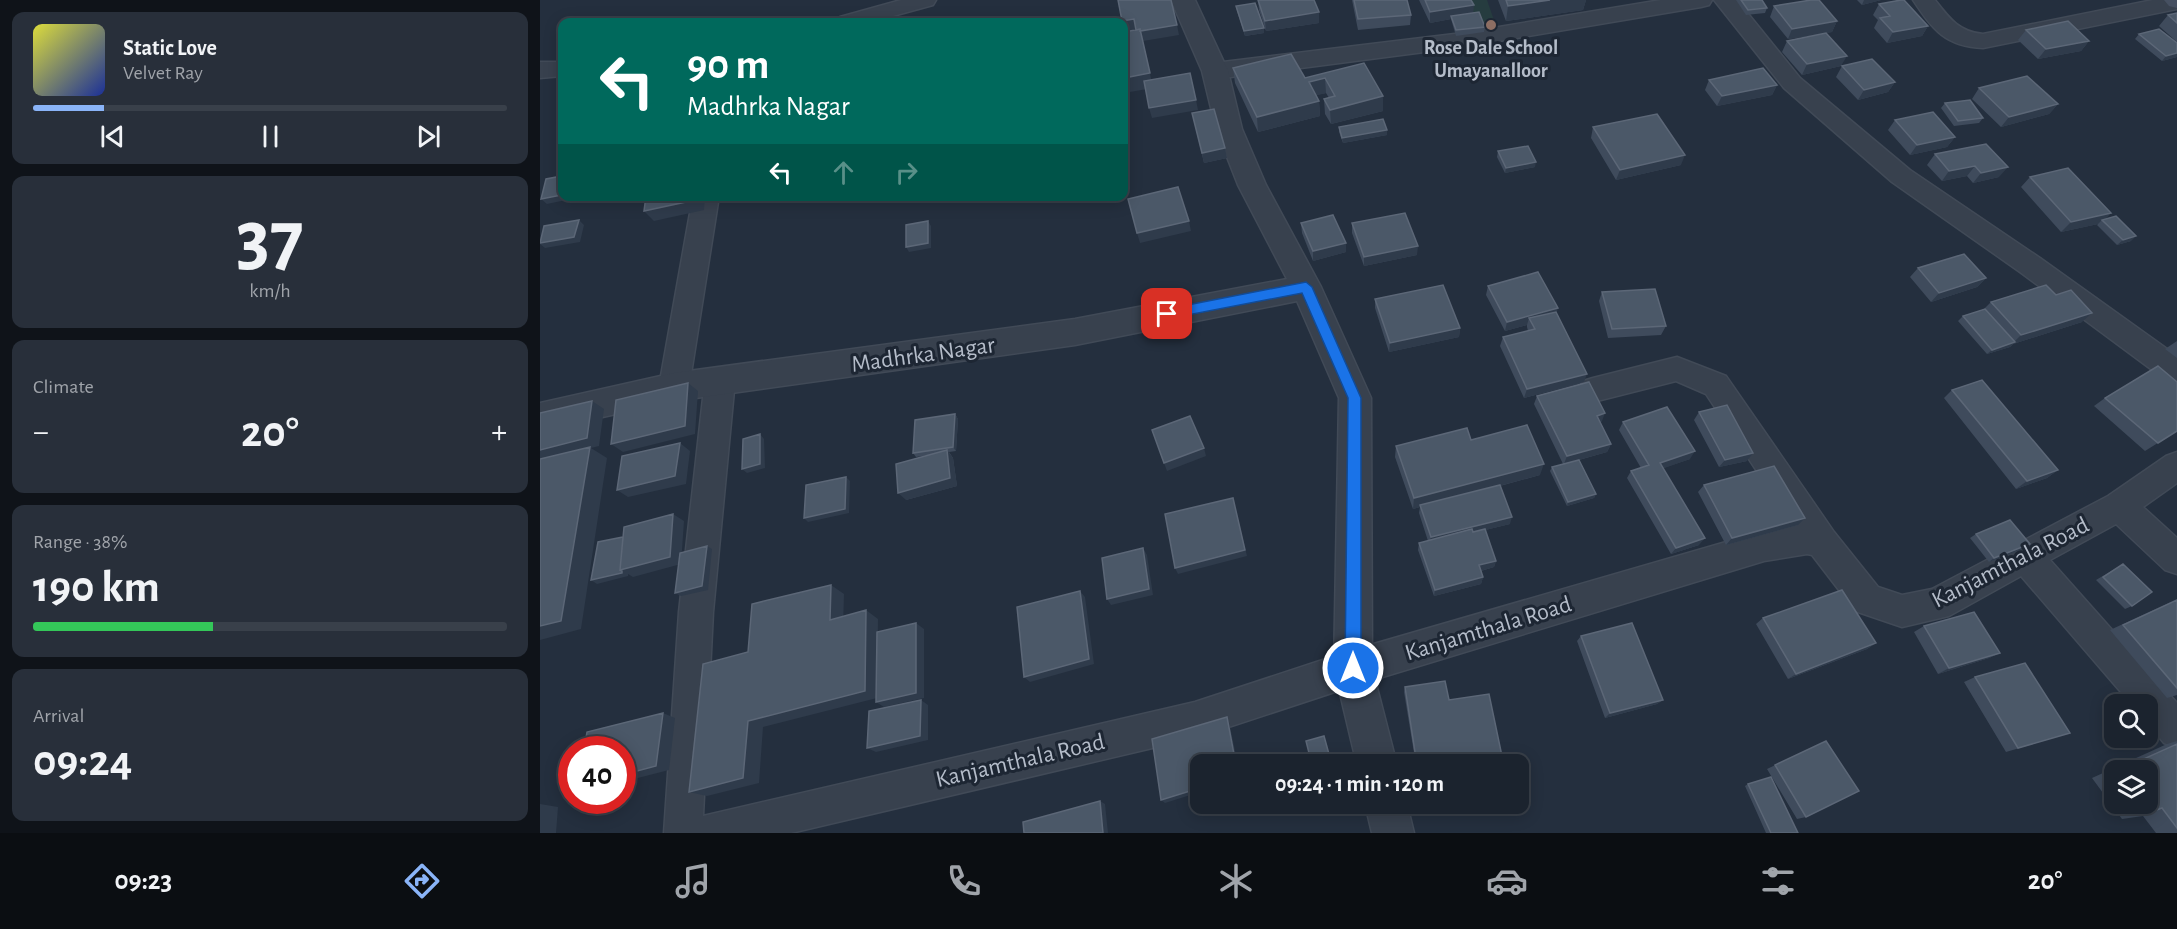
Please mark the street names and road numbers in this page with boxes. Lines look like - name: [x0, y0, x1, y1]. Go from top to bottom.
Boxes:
- street label: Madhrka Nagar: [850, 333, 997, 377]
- street label: Kanjamthala Road: [1928, 513, 2093, 613]
- street label: Kanjamthala Road: [1402, 592, 1574, 666]
- street label: Kanjamthala Road: [934, 730, 1107, 792]

